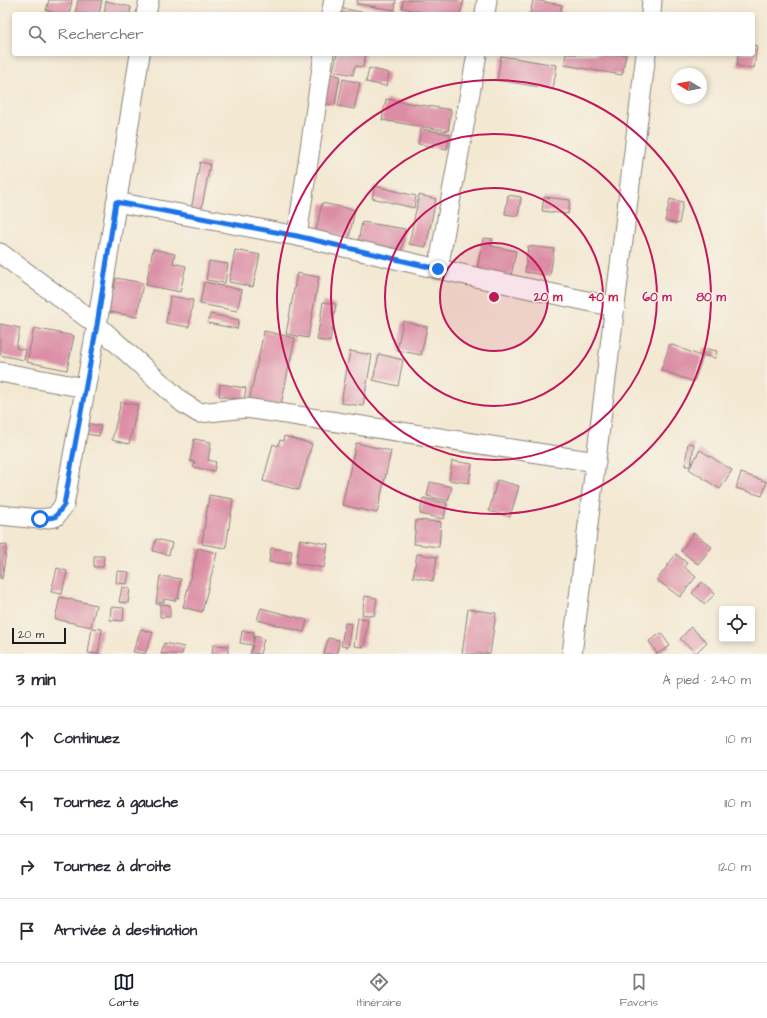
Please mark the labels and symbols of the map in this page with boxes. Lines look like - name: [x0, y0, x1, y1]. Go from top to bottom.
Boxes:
- north arrow: [671, 68, 707, 104]
- route end: [429, 260, 447, 278]
- text: 20 m: [533, 289, 563, 306]
- text: 40 m: [588, 289, 619, 306]
- text: 60 m: [642, 289, 672, 306]
- text: 80 m: [696, 289, 726, 306]
- centre of rings: [487, 290, 501, 304]
- route start: [31, 510, 49, 528]
- scale bar: [12, 626, 66, 645]

